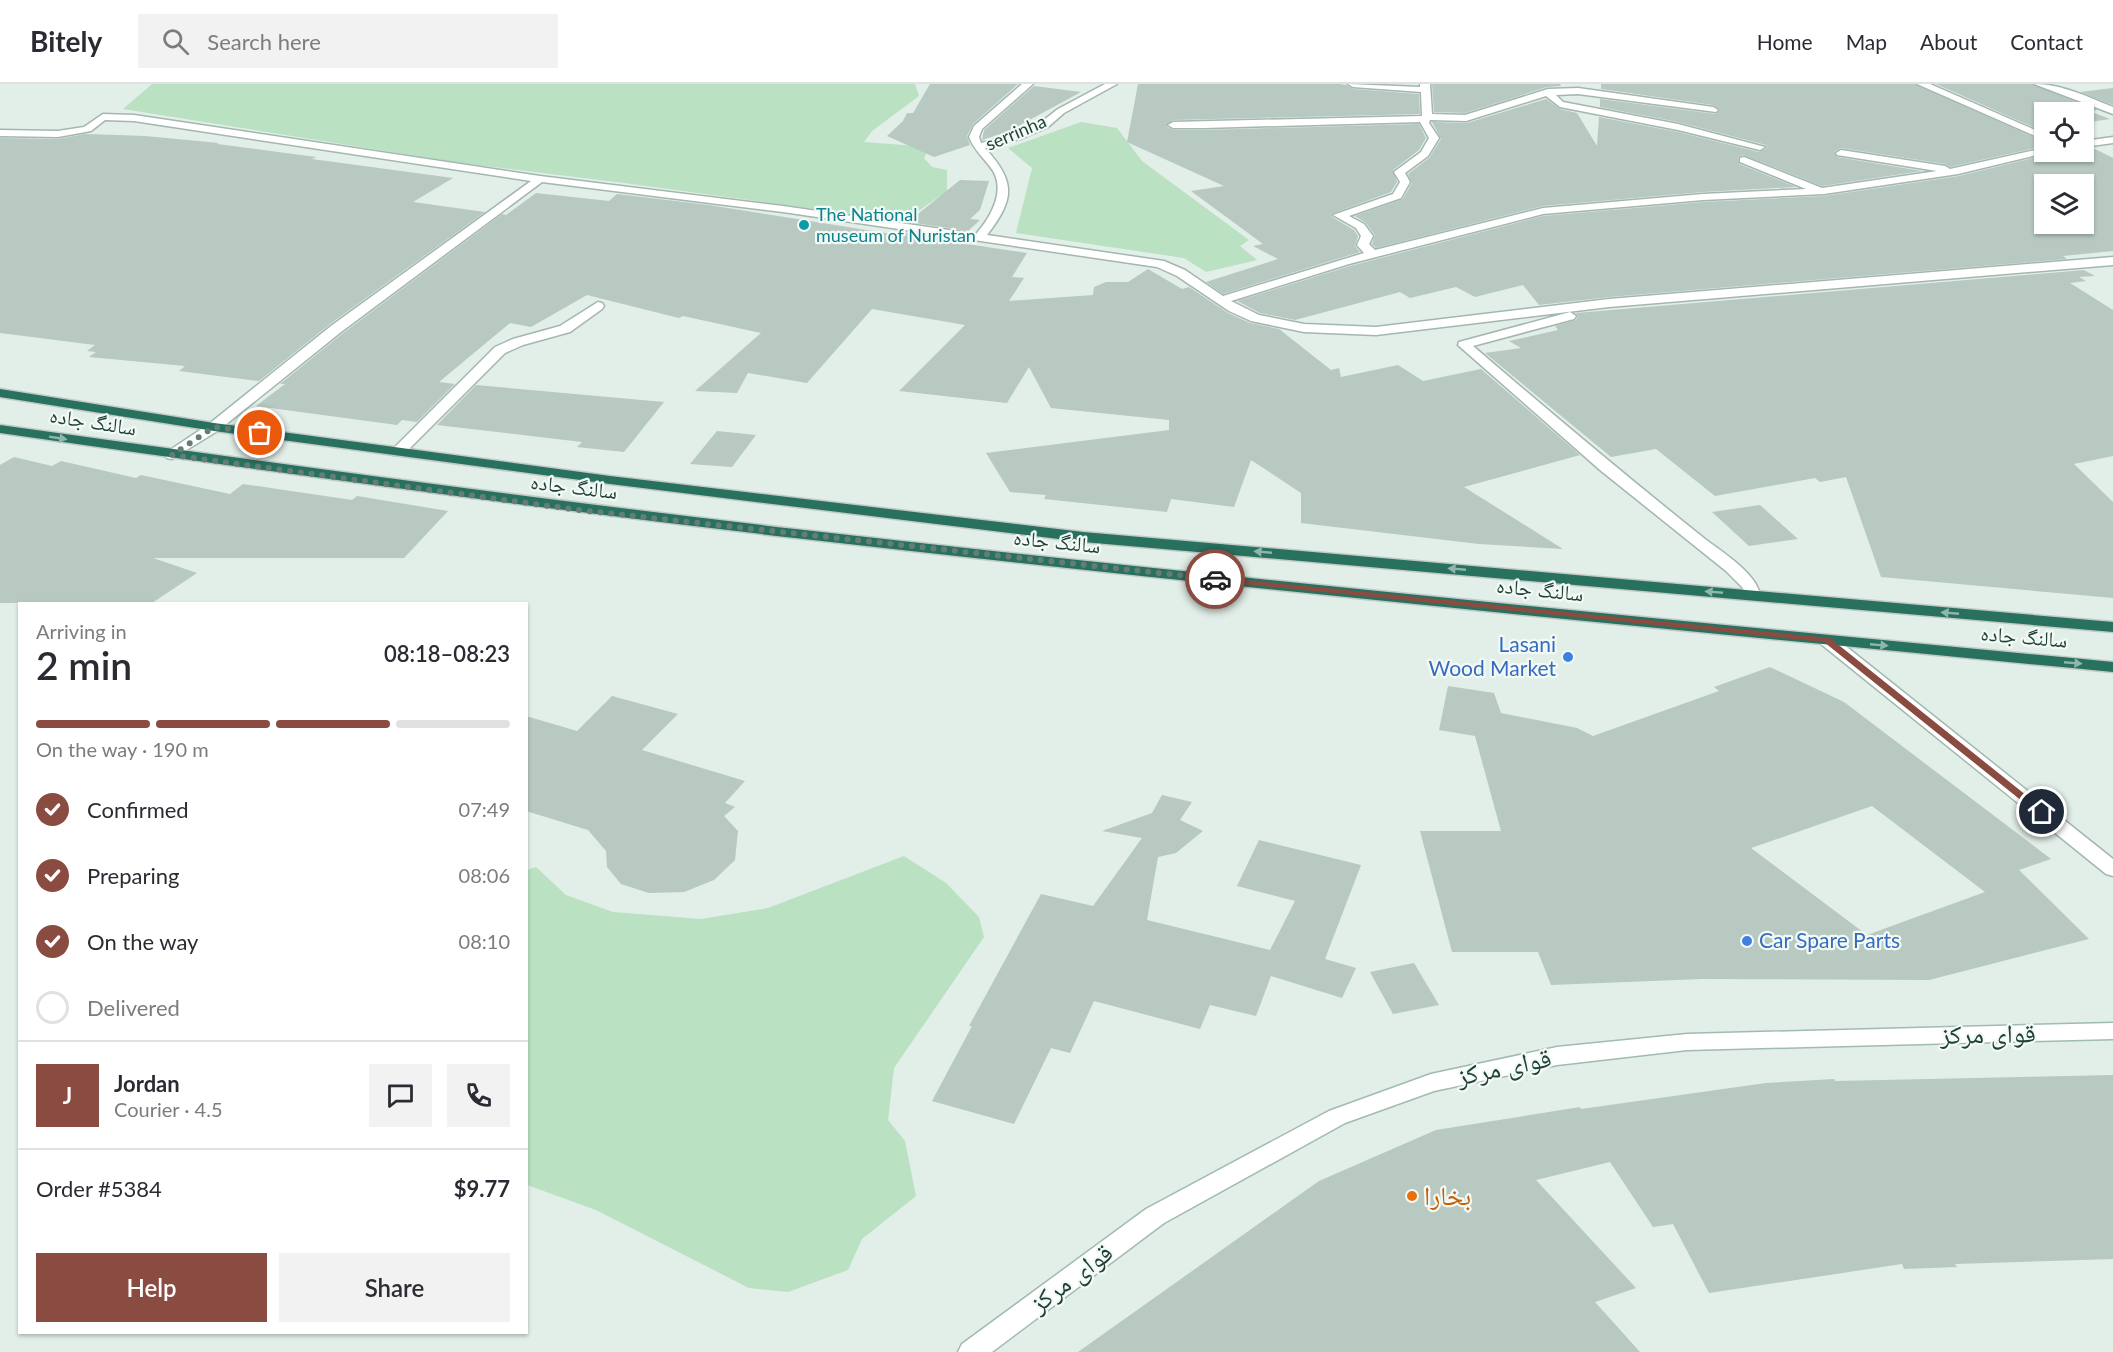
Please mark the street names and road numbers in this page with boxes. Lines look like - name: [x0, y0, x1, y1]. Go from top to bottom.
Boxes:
- street label: serrinha: [982, 109, 1049, 155]
- street label: سالنگ جاده: [48, 401, 138, 440]
- street label: سالنگ جاده: [529, 468, 619, 503]
- street label: سالنگ جاده: [1012, 524, 1102, 558]
- street label: سالنگ جاده: [1495, 572, 1585, 606]
- street label: سالنگ جاده: [1980, 619, 2069, 652]
- street label: قوای مرکز: [1939, 1016, 2036, 1051]
- street label: قوای مرکز: [1453, 1040, 1554, 1093]
- street label: قوای مرکز: [1022, 1236, 1119, 1320]

